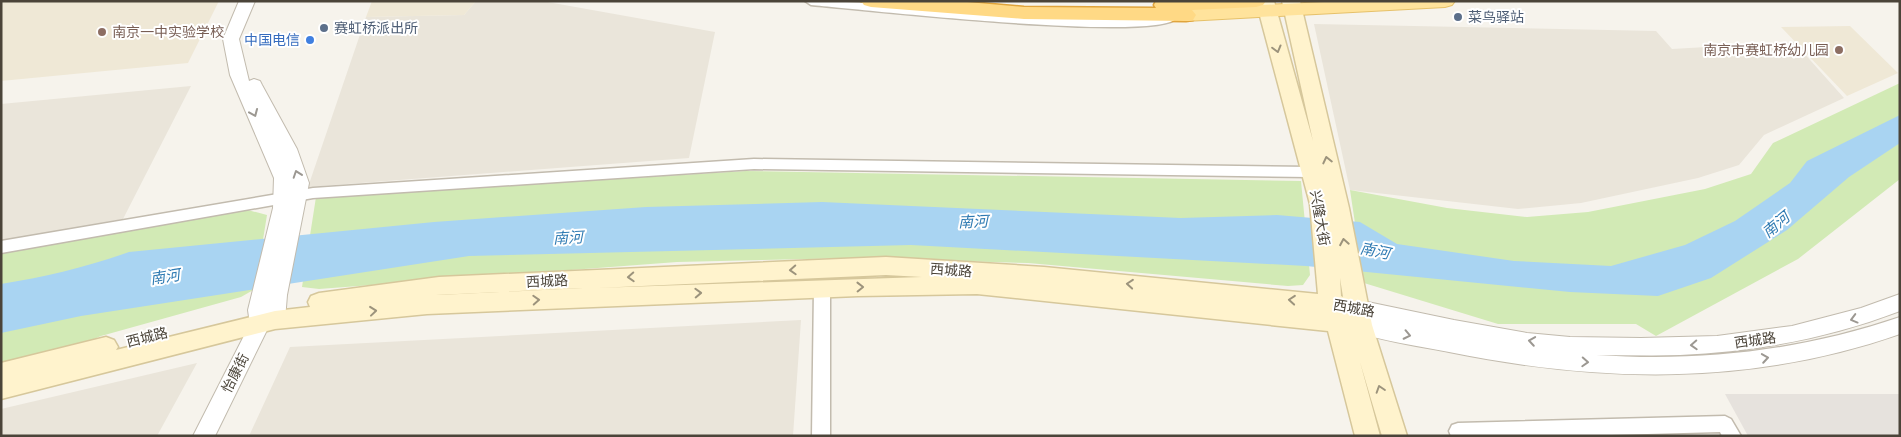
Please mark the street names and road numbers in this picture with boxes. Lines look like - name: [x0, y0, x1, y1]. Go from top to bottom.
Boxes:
- street label: 兴隆大街: [1307, 189, 1333, 247]
- street label: 西城路: [929, 261, 973, 279]
- street label: 西城路: [526, 272, 568, 290]
- street label: 西城路: [1332, 296, 1376, 320]
- street label: 西城路: [125, 324, 169, 350]
- street label: 西城路: [1733, 329, 1777, 351]
- street label: 怡康街: [218, 351, 252, 395]

